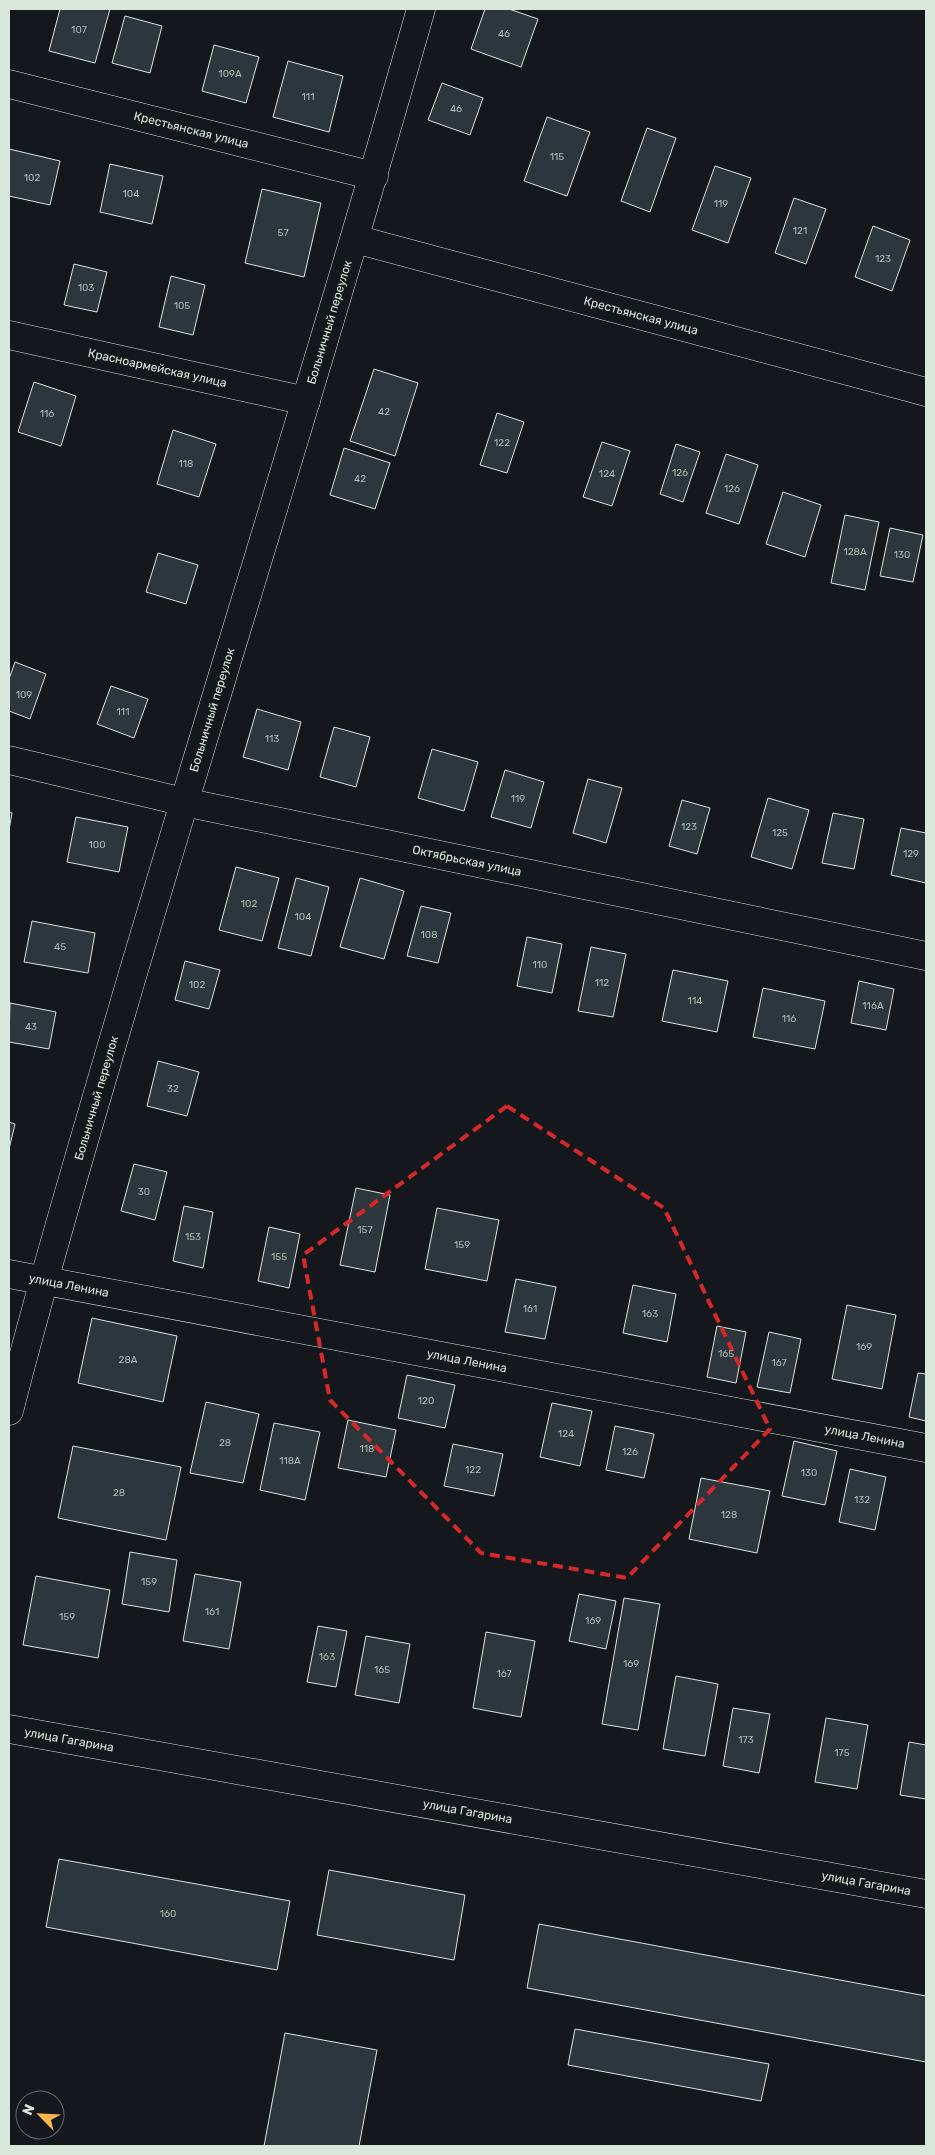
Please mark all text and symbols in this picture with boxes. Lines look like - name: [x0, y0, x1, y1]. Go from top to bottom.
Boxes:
- house number: 107: [71, 24, 87, 36]
- house number: 46: [498, 28, 510, 40]
- house number: 109А: [218, 68, 242, 80]
- house number: 111: [302, 91, 314, 103]
- house number: 46: [450, 103, 462, 115]
- street label: Крестьянская улица: [132, 109, 250, 151]
- house number: 115: [550, 151, 564, 163]
- house number: 102: [24, 172, 40, 184]
- house number: 104: [123, 188, 139, 200]
- house number: 119: [714, 198, 728, 210]
- house number: 121: [793, 225, 807, 237]
- house number: 57: [277, 227, 289, 239]
- house number: 123: [875, 253, 891, 265]
- street label: Больничный переулок: [304, 258, 355, 386]
- house number: 103: [78, 282, 94, 294]
- street label: Крестьянская улица: [582, 294, 700, 338]
- house number: 105: [174, 300, 190, 312]
- street label: Красноармейская улица: [87, 346, 228, 390]
- house number: 42: [378, 406, 390, 418]
- house number: 116: [40, 408, 54, 420]
- house number: 122: [494, 437, 510, 449]
- house number: 118: [179, 458, 193, 470]
- house number: 126: [672, 467, 688, 479]
- house number: 124: [599, 468, 615, 480]
- house number: 42: [354, 473, 366, 485]
- house number: 126: [724, 483, 740, 495]
- house number: 128А: [843, 546, 867, 558]
- house number: 130: [894, 549, 910, 561]
- street label: Больничный переулок: [187, 646, 238, 774]
- house number: 109: [16, 689, 32, 701]
- house number: 111: [117, 706, 129, 718]
- house number: 113: [265, 733, 279, 745]
- house number: 119: [511, 793, 525, 805]
- house number: 123: [681, 821, 697, 833]
- house number: 125: [772, 827, 788, 839]
- house number: 100: [89, 839, 105, 851]
- street label: Октябрьская улица: [411, 843, 523, 879]
- house number: 129: [903, 848, 919, 860]
- house number: 102: [241, 898, 257, 910]
- house number: 104: [295, 911, 311, 923]
- house number: 108: [421, 929, 438, 941]
- house number: 45: [54, 941, 66, 953]
- house number: 110: [533, 959, 547, 971]
- house number: 112: [595, 977, 609, 989]
- house number: 102: [189, 979, 205, 991]
- house number: 114: [688, 995, 702, 1007]
- house number: 116А: [862, 1000, 884, 1012]
- house number: 116: [782, 1013, 796, 1025]
- house number: 43: [25, 1021, 37, 1033]
- street label: Больничный переулок: [72, 1034, 121, 1162]
- house number: 32: [167, 1083, 179, 1095]
- house number: 30: [138, 1186, 150, 1198]
- house number: 157: [357, 1224, 373, 1236]
- house number: 153: [185, 1231, 201, 1243]
- house number: 159: [454, 1239, 470, 1251]
- house number: 155: [271, 1251, 287, 1263]
- street label: улица Ленина: [28, 1271, 110, 1300]
- house number: 161: [523, 1303, 537, 1315]
- house number: 163: [642, 1308, 658, 1320]
- house number: 169: [856, 1341, 872, 1353]
- street label: улица Ленина: [426, 1346, 508, 1375]
- house number: 165: [718, 1348, 734, 1360]
- house number: 28А: [119, 1354, 138, 1366]
- house number: 167: [771, 1357, 787, 1369]
- house number: 120: [418, 1395, 434, 1407]
- street label: улица Ленина: [824, 1422, 906, 1451]
- house number: 124: [558, 1428, 574, 1440]
- house number: 28: [219, 1437, 231, 1449]
- house number: 118: [360, 1443, 374, 1455]
- house number: 126: [622, 1446, 638, 1458]
- house number: 118А: [279, 1455, 301, 1467]
- house number: 122: [465, 1464, 481, 1476]
- house number: 130: [801, 1467, 817, 1479]
- house number: 28: [113, 1487, 125, 1499]
- house number: 132: [854, 1494, 870, 1506]
- house number: 128: [721, 1509, 737, 1521]
- house number: 159: [141, 1576, 157, 1588]
- house number: 161: [205, 1606, 219, 1618]
- house number: 159: [59, 1611, 75, 1623]
- house number: 169: [585, 1615, 601, 1627]
- house number: 163: [319, 1651, 335, 1663]
- house number: 169: [623, 1658, 639, 1670]
- house number: 165: [374, 1664, 390, 1676]
- house number: 167: [496, 1668, 512, 1680]
- street label: улица Гагарина: [23, 1725, 115, 1755]
- house number: 173: [738, 1734, 754, 1746]
- house number: 175: [834, 1747, 850, 1759]
- street label: улица Гагарина: [422, 1797, 513, 1826]
- street label: улица Гагарина: [820, 1868, 912, 1898]
- house number: 160: [160, 1908, 176, 1920]
- north arrow: [15, 2090, 65, 2140]
- text: N: [19, 2102, 38, 2118]

